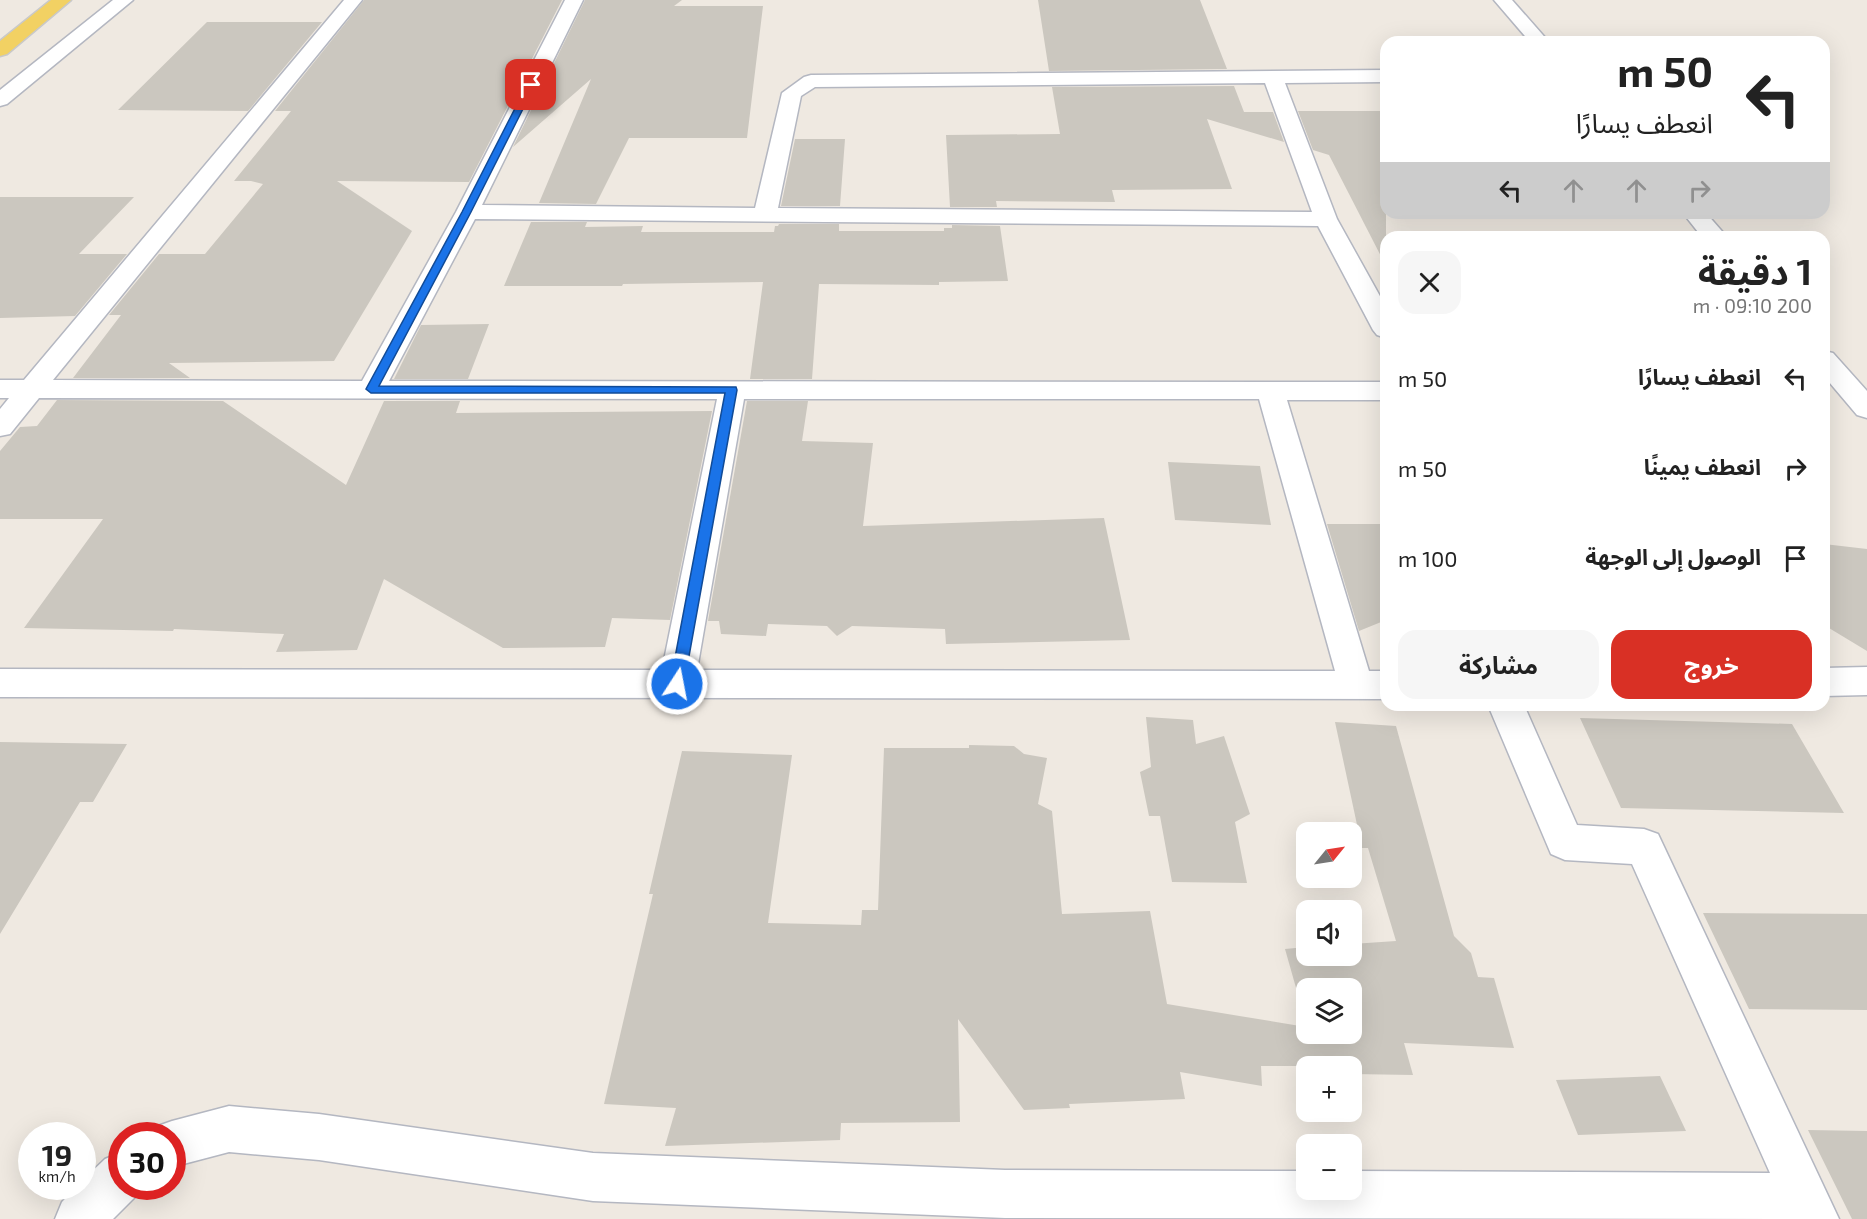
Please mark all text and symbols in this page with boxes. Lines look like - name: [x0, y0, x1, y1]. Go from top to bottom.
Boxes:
- text: 50 m: [1617, 45, 1713, 95]
- pin: [505, 59, 556, 110]
- icon: left: [1734, 60, 1812, 138]
- icon: arrive: [514, 68, 547, 101]
- text: انعطف يسارًا: [1576, 106, 1713, 138]
- icon: left: [1494, 174, 1527, 207]
- icon: ahead: [1557, 174, 1590, 207]
- icon: ahead: [1620, 174, 1653, 207]
- icon: right: [1683, 174, 1716, 207]
- text: 1 دقيقة: [1698, 249, 1812, 292]
- button: close: [1398, 251, 1461, 314]
- text: 200 m · 09:10: [1693, 293, 1812, 317]
- icon: left: [1779, 362, 1812, 395]
- text: انعطف يسارًا: [1638, 363, 1761, 389]
- text: 50 m: [1398, 365, 1447, 391]
- icon: right: [1779, 452, 1812, 485]
- text: انعطف يمينًا: [1644, 453, 1761, 479]
- text: 50 m: [1398, 455, 1447, 481]
- icon: arrive: [1779, 542, 1812, 575]
- text: الوصول إلى الوجهة: [1585, 543, 1761, 569]
- text: 100 m: [1398, 545, 1457, 571]
- button: مشاركة: [1398, 630, 1599, 699]
- button: خروج: [1611, 630, 1812, 699]
- position arrow: [645, 652, 709, 716]
- north arrow: [1296, 822, 1362, 888]
- map controls: [1296, 822, 1362, 1200]
- button: sound: [1296, 900, 1362, 966]
- button: layers: [1296, 978, 1362, 1044]
- button: +: [1296, 1056, 1362, 1122]
- speed limit sign: 30: [108, 1122, 186, 1200]
- button: −: [1296, 1134, 1362, 1200]
- text: 19: [42, 1136, 72, 1172]
- text: km/h: [38, 1167, 76, 1185]

